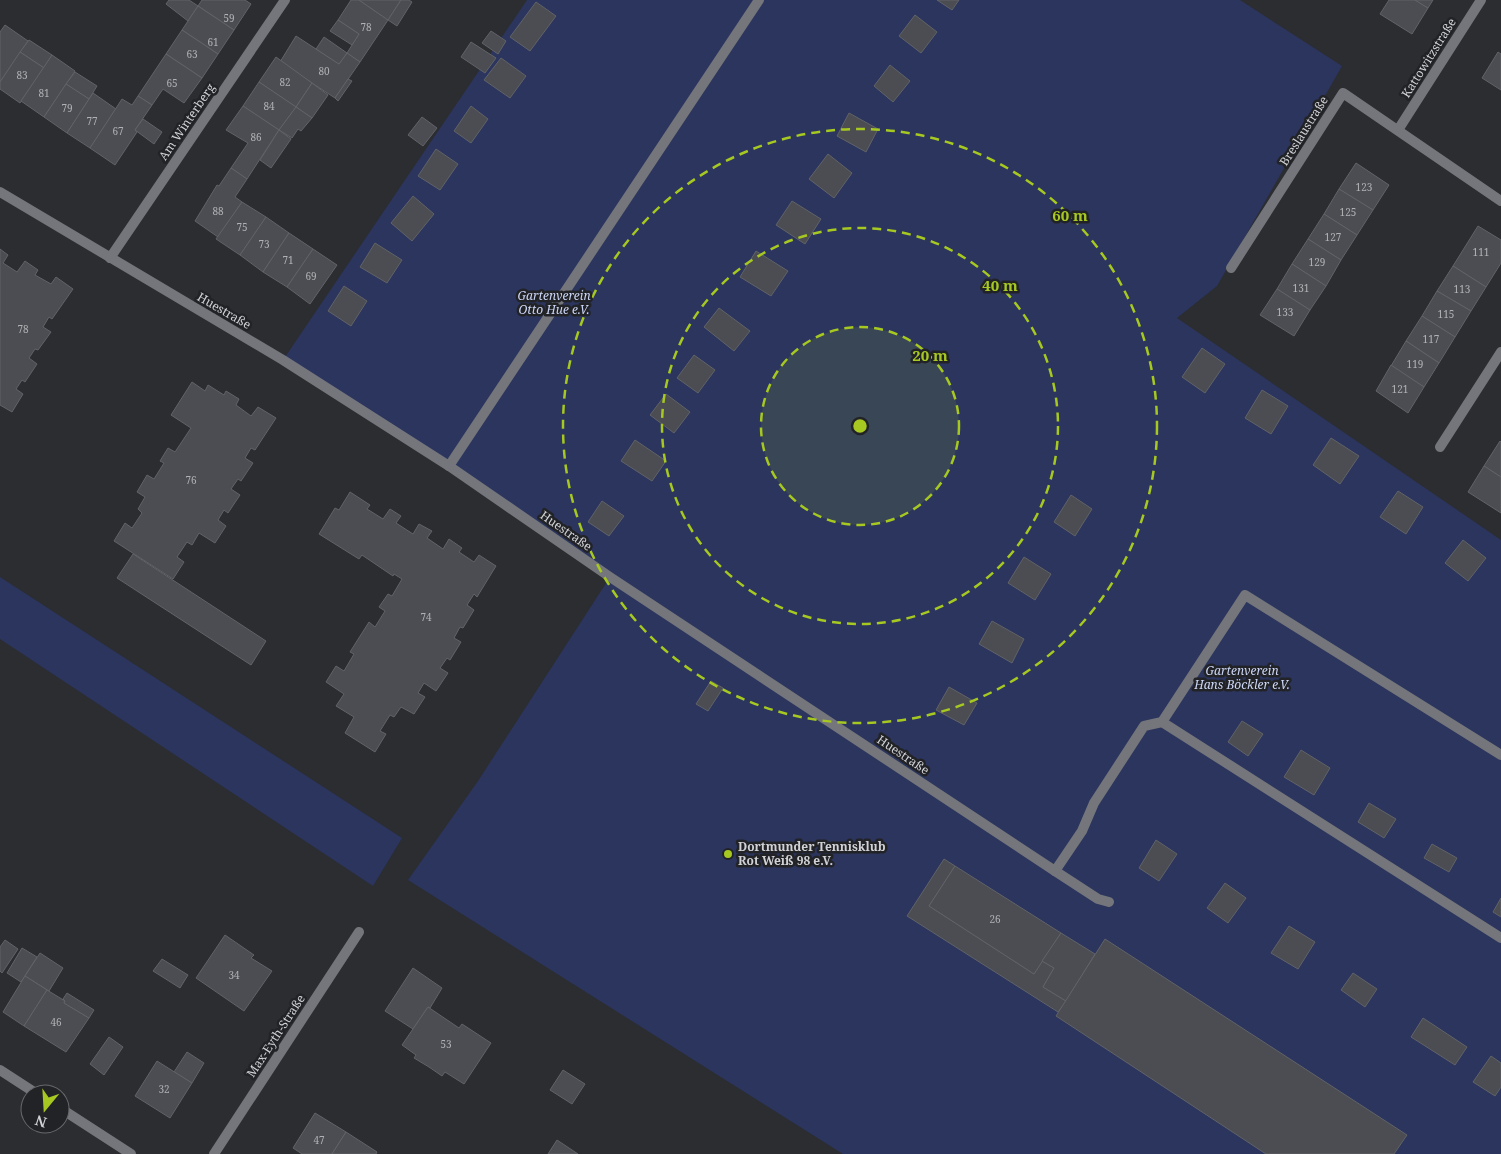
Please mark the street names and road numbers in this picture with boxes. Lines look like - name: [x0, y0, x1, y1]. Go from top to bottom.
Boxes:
- street label: Kattowitzstraße: [1397, 15, 1460, 101]
- street label: Am Winterberg: [155, 80, 219, 163]
- street label: Breslaustraße: [1275, 93, 1332, 169]
- street label: Huestraße: [194, 288, 254, 333]
- street label: Huestraße: [537, 507, 596, 555]
- street label: Huestraße: [874, 731, 933, 778]
- street label: Max-Eyth-Straße: [242, 991, 309, 1080]

